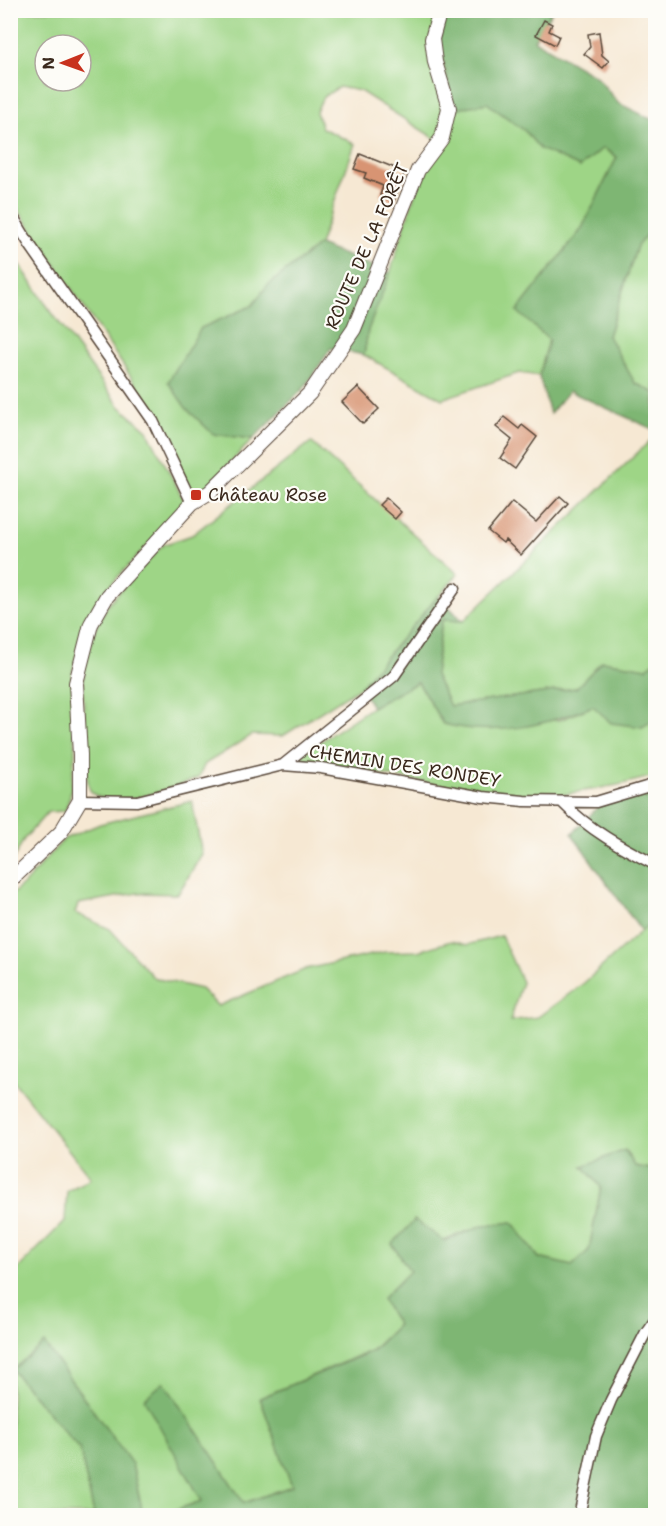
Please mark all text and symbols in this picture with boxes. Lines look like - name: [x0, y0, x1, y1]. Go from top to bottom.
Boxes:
- north arrow: [33, 33, 93, 93]
- text: N: [38, 57, 59, 70]
- street label: ROUTE DE LA FORÊT: [319, 159, 415, 333]
- place label: Château Rose: [208, 483, 327, 507]
- marker: Château Rose: [189, 488, 203, 502]
- street label: CHEMIN DES RONDEY: [307, 739, 503, 793]

